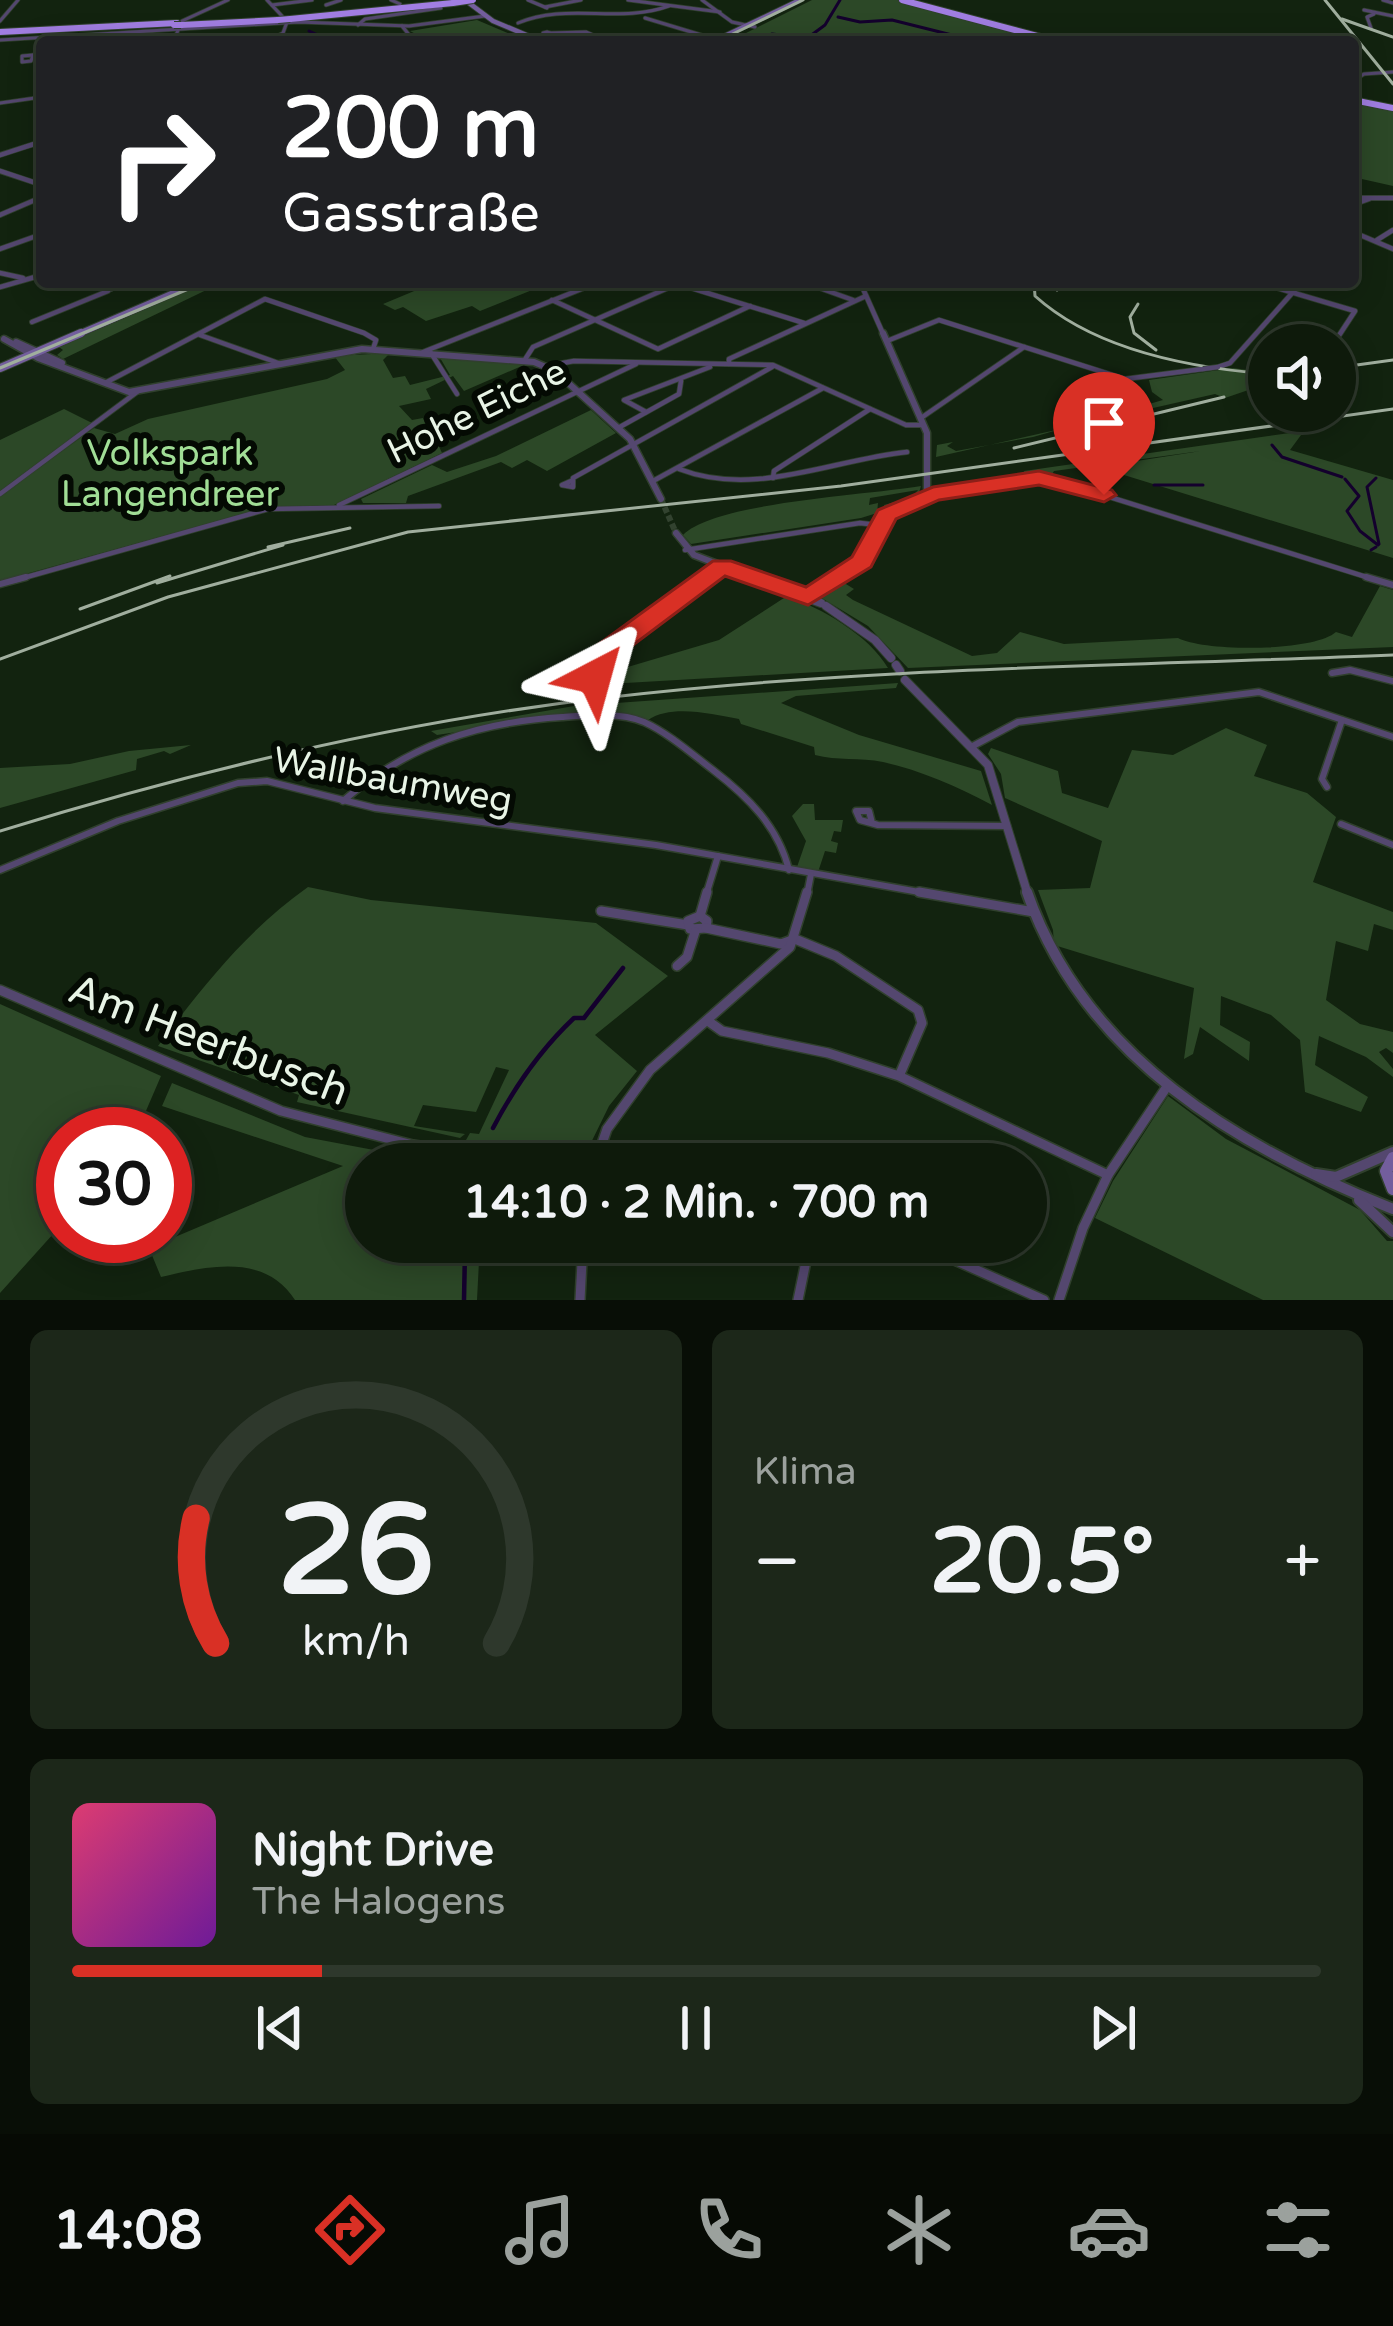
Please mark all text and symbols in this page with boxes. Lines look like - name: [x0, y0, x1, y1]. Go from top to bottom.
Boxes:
- text: 200 m: [282, 79, 539, 180]
- icon: right: [84, 84, 240, 240]
- text: Gasstraße: [282, 181, 540, 246]
- map controls: [1248, 324, 1356, 432]
- button: sound: [1248, 324, 1356, 432]
- street label: Hohe Eiche: [380, 350, 573, 473]
- pin: [1053, 372, 1155, 495]
- icon: arrive: [1071, 390, 1137, 456]
- park label: Volkspark Langendreer: [61, 432, 279, 516]
- position arrow: [532, 614, 658, 740]
- street label: Wallbaumweg: [270, 738, 516, 823]
- street label: Am Heerbusch: [61, 964, 356, 1117]
- speed limit sign: 30: [36, 1107, 192, 1263]
- text: 14:10 · 2 Min. · 700 m: [463, 1176, 929, 1230]
- text: Klima: [754, 1448, 857, 1495]
- text: 26: [277, 1477, 434, 1628]
- text: 20.5°: [930, 1508, 1155, 1617]
- text: −: [754, 1522, 801, 1602]
- text: +: [1284, 1522, 1321, 1602]
- text: km/h: [302, 1615, 410, 1666]
- text: Night Drive: [252, 1824, 494, 1878]
- text: The Halogens: [252, 1878, 505, 1925]
- icon: previous: [247, 1995, 313, 2061]
- icon: pause: [663, 1995, 729, 2061]
- icon: next: [1080, 1995, 1146, 2061]
- icon: directions: [308, 2188, 392, 2272]
- icon: music: [498, 2188, 582, 2272]
- icon: phone: [687, 2188, 771, 2272]
- icon: climate: [877, 2188, 961, 2272]
- icon: car: [1067, 2188, 1151, 2272]
- icon: filters: [1256, 2188, 1340, 2272]
- text: 14:08: [53, 2198, 203, 2263]

